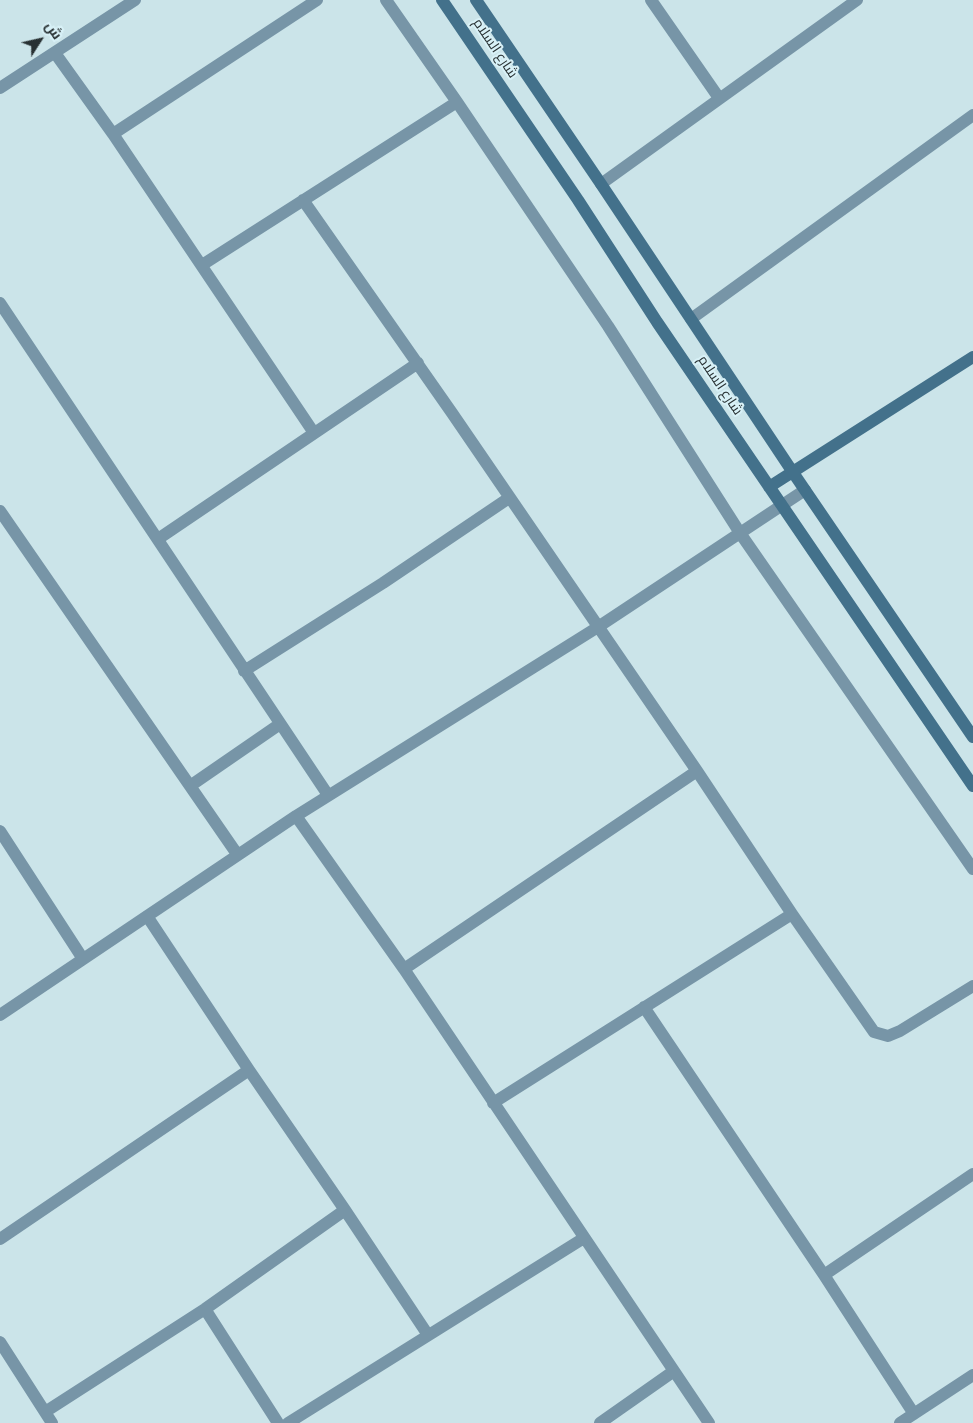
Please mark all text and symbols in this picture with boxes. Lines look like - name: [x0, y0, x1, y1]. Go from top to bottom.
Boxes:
- north arrow: [15, 15, 65, 65]
- street label: شارع السلام: [468, 16, 520, 82]
- text: ش: [41, 19, 65, 43]
- street label: شارع السلام: [693, 353, 745, 419]

